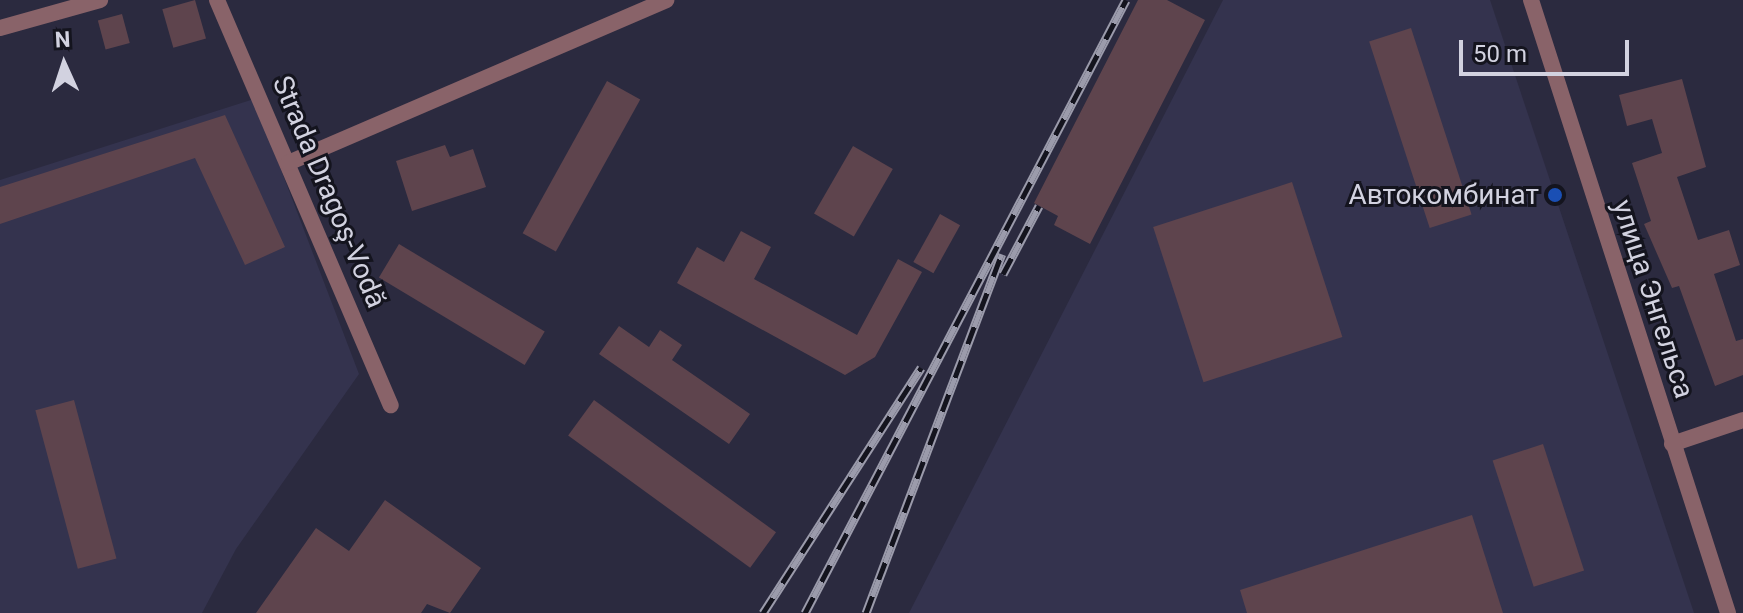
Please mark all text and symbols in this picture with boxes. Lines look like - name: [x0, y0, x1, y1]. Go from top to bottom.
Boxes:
- north arrow: [24, 24, 104, 104]
- scale bar: [1463, 24, 1633, 74]
- text: N: [54, 27, 71, 52]
- text: 50 m: [1473, 40, 1527, 68]
- street label: Strada Dragoş-Vodă: [265, 71, 393, 313]
- place label: Автокомбинат: [1348, 178, 1539, 212]
- marker: Автокомбинат: [1546, 186, 1564, 204]
- street label: улица Энгельса: [1605, 196, 1701, 402]

